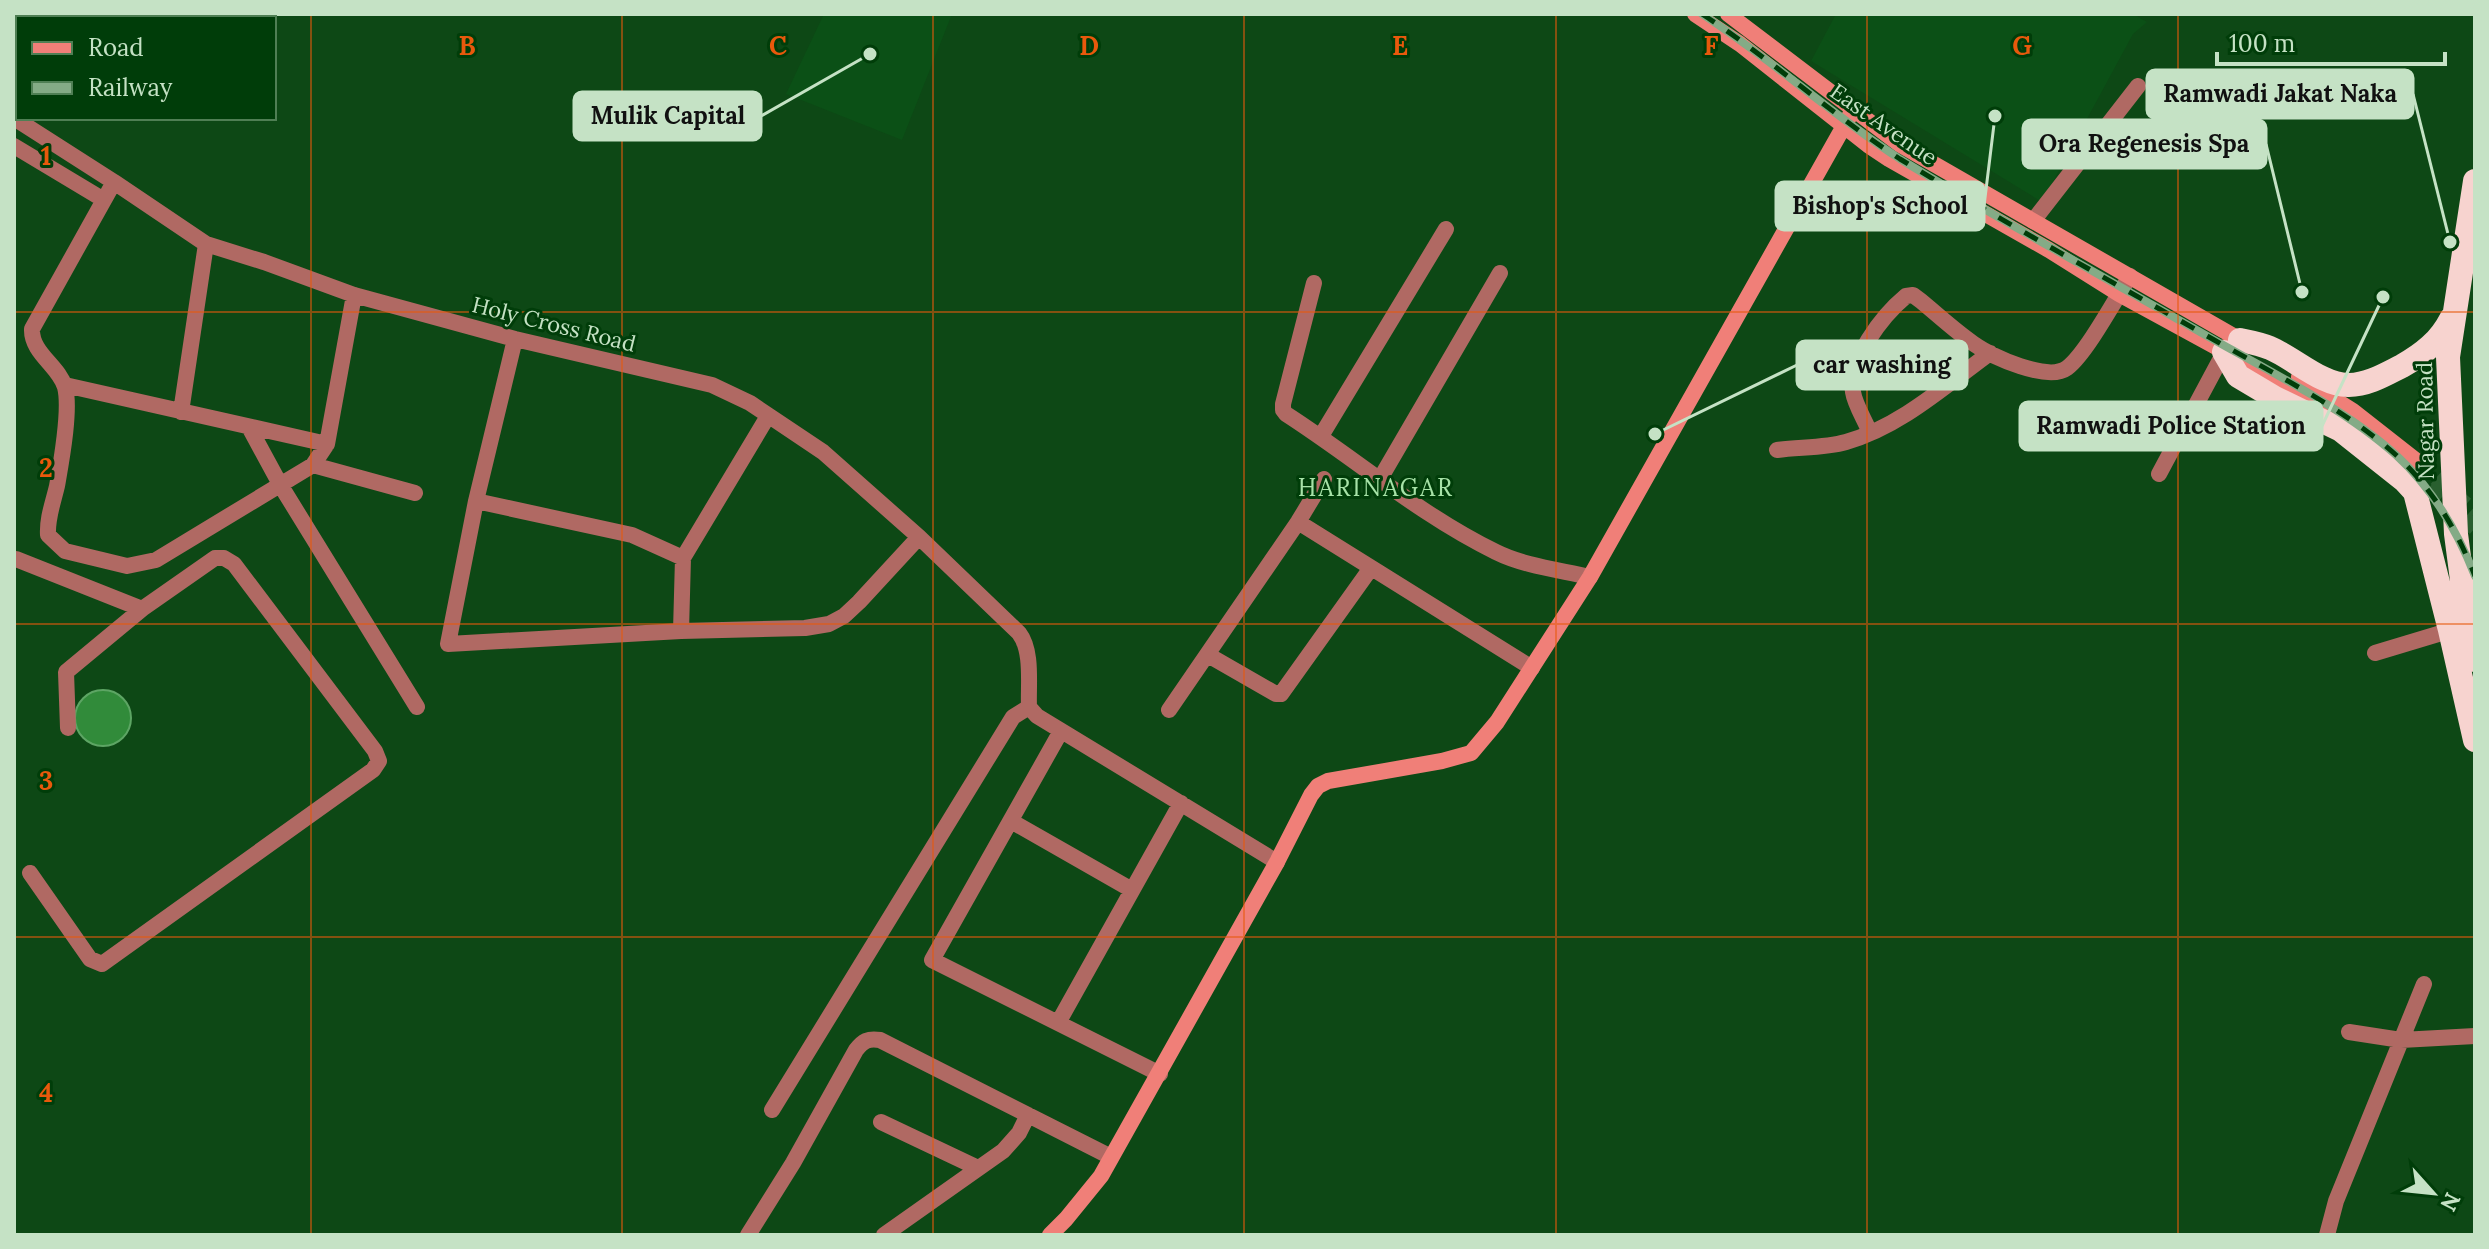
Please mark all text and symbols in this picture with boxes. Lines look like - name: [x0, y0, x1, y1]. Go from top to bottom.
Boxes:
- legend: [16, 16, 276, 120]
- scale bar: [2217, 16, 2445, 66]
- text: 100 m: [2229, 28, 2295, 59]
- text: B: [458, 29, 476, 62]
- text: C: [769, 29, 787, 62]
- text: D: [1079, 29, 1099, 62]
- text: E: [1392, 29, 1408, 62]
- text: F: [1704, 29, 1719, 62]
- text: G: [2012, 29, 2032, 62]
- text: Road: [88, 32, 144, 63]
- callout: Ramwadi Jakat Naka: [2147, 70, 2413, 118]
- text: Railway: [88, 72, 173, 103]
- street label: East Avenue: [1825, 77, 1943, 171]
- text: Ramwadi Jakat Naka: [2163, 78, 2397, 109]
- callout: Mulik Capital: [574, 92, 761, 140]
- text: Mulik Capital: [591, 100, 745, 131]
- callout: Ora Regenesis Spa: [2023, 120, 2266, 168]
- text: Ora Regenesis Spa: [2039, 128, 2250, 159]
- text: 1: [41, 139, 51, 172]
- callout: Bishop's School: [1776, 182, 1984, 230]
- text: Bishop's School: [1792, 190, 1968, 221]
- street label: Holy Cross Road: [469, 290, 639, 358]
- callout: car washing: [1797, 341, 1967, 389]
- text: car washing: [1813, 349, 1953, 380]
- street label: Nagar Road: [2410, 362, 2440, 480]
- callout: Ramwadi Police Station: [2020, 402, 2322, 450]
- text: Ramwadi Police Station: [2036, 410, 2306, 441]
- text: 2: [39, 451, 53, 484]
- district label: HARINAGAR: [1298, 472, 1454, 503]
- text: 3: [39, 764, 53, 797]
- text: 4: [39, 1076, 53, 1109]
- north arrow: [2393, 1153, 2473, 1233]
- text: N: [2434, 1188, 2467, 1216]

